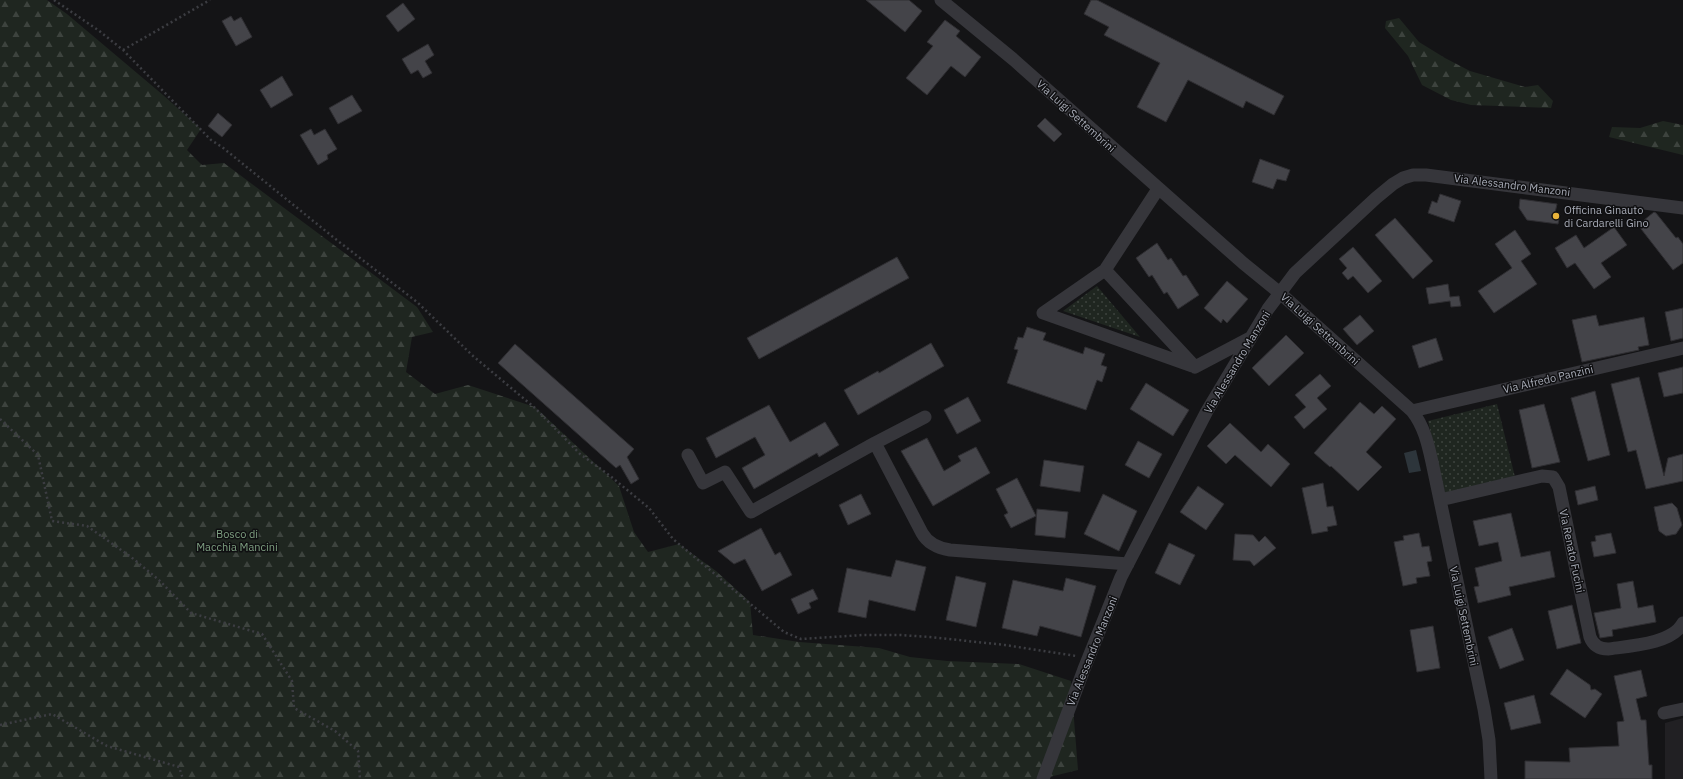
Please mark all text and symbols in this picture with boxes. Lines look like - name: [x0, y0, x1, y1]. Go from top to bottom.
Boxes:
- street label: Via Luigi Settembrini: [1034, 77, 1118, 155]
- street label: Via Alessandro Manzoni: [1453, 171, 1571, 199]
- place label: Officina Ginauto di Cardarelli Gino: [1564, 203, 1649, 230]
- marker: Officina Ginauto di Cardarelli Gino: [1551, 211, 1561, 221]
- street label: Via Luigi Settembrini: [1278, 290, 1362, 368]
- street label: Via Alessandro Manzoni: [1201, 308, 1273, 416]
- street label: Via Alfredo Panzini: [1501, 362, 1595, 396]
- street label: Via Renato Fucini: [1556, 508, 1588, 594]
- park label: Bosco di Macchia Mancini: [196, 527, 278, 554]
- street label: Via Luigi Settembrini: [1447, 565, 1481, 667]
- street label: Via Alessandro Manzoni: [1064, 594, 1120, 708]

